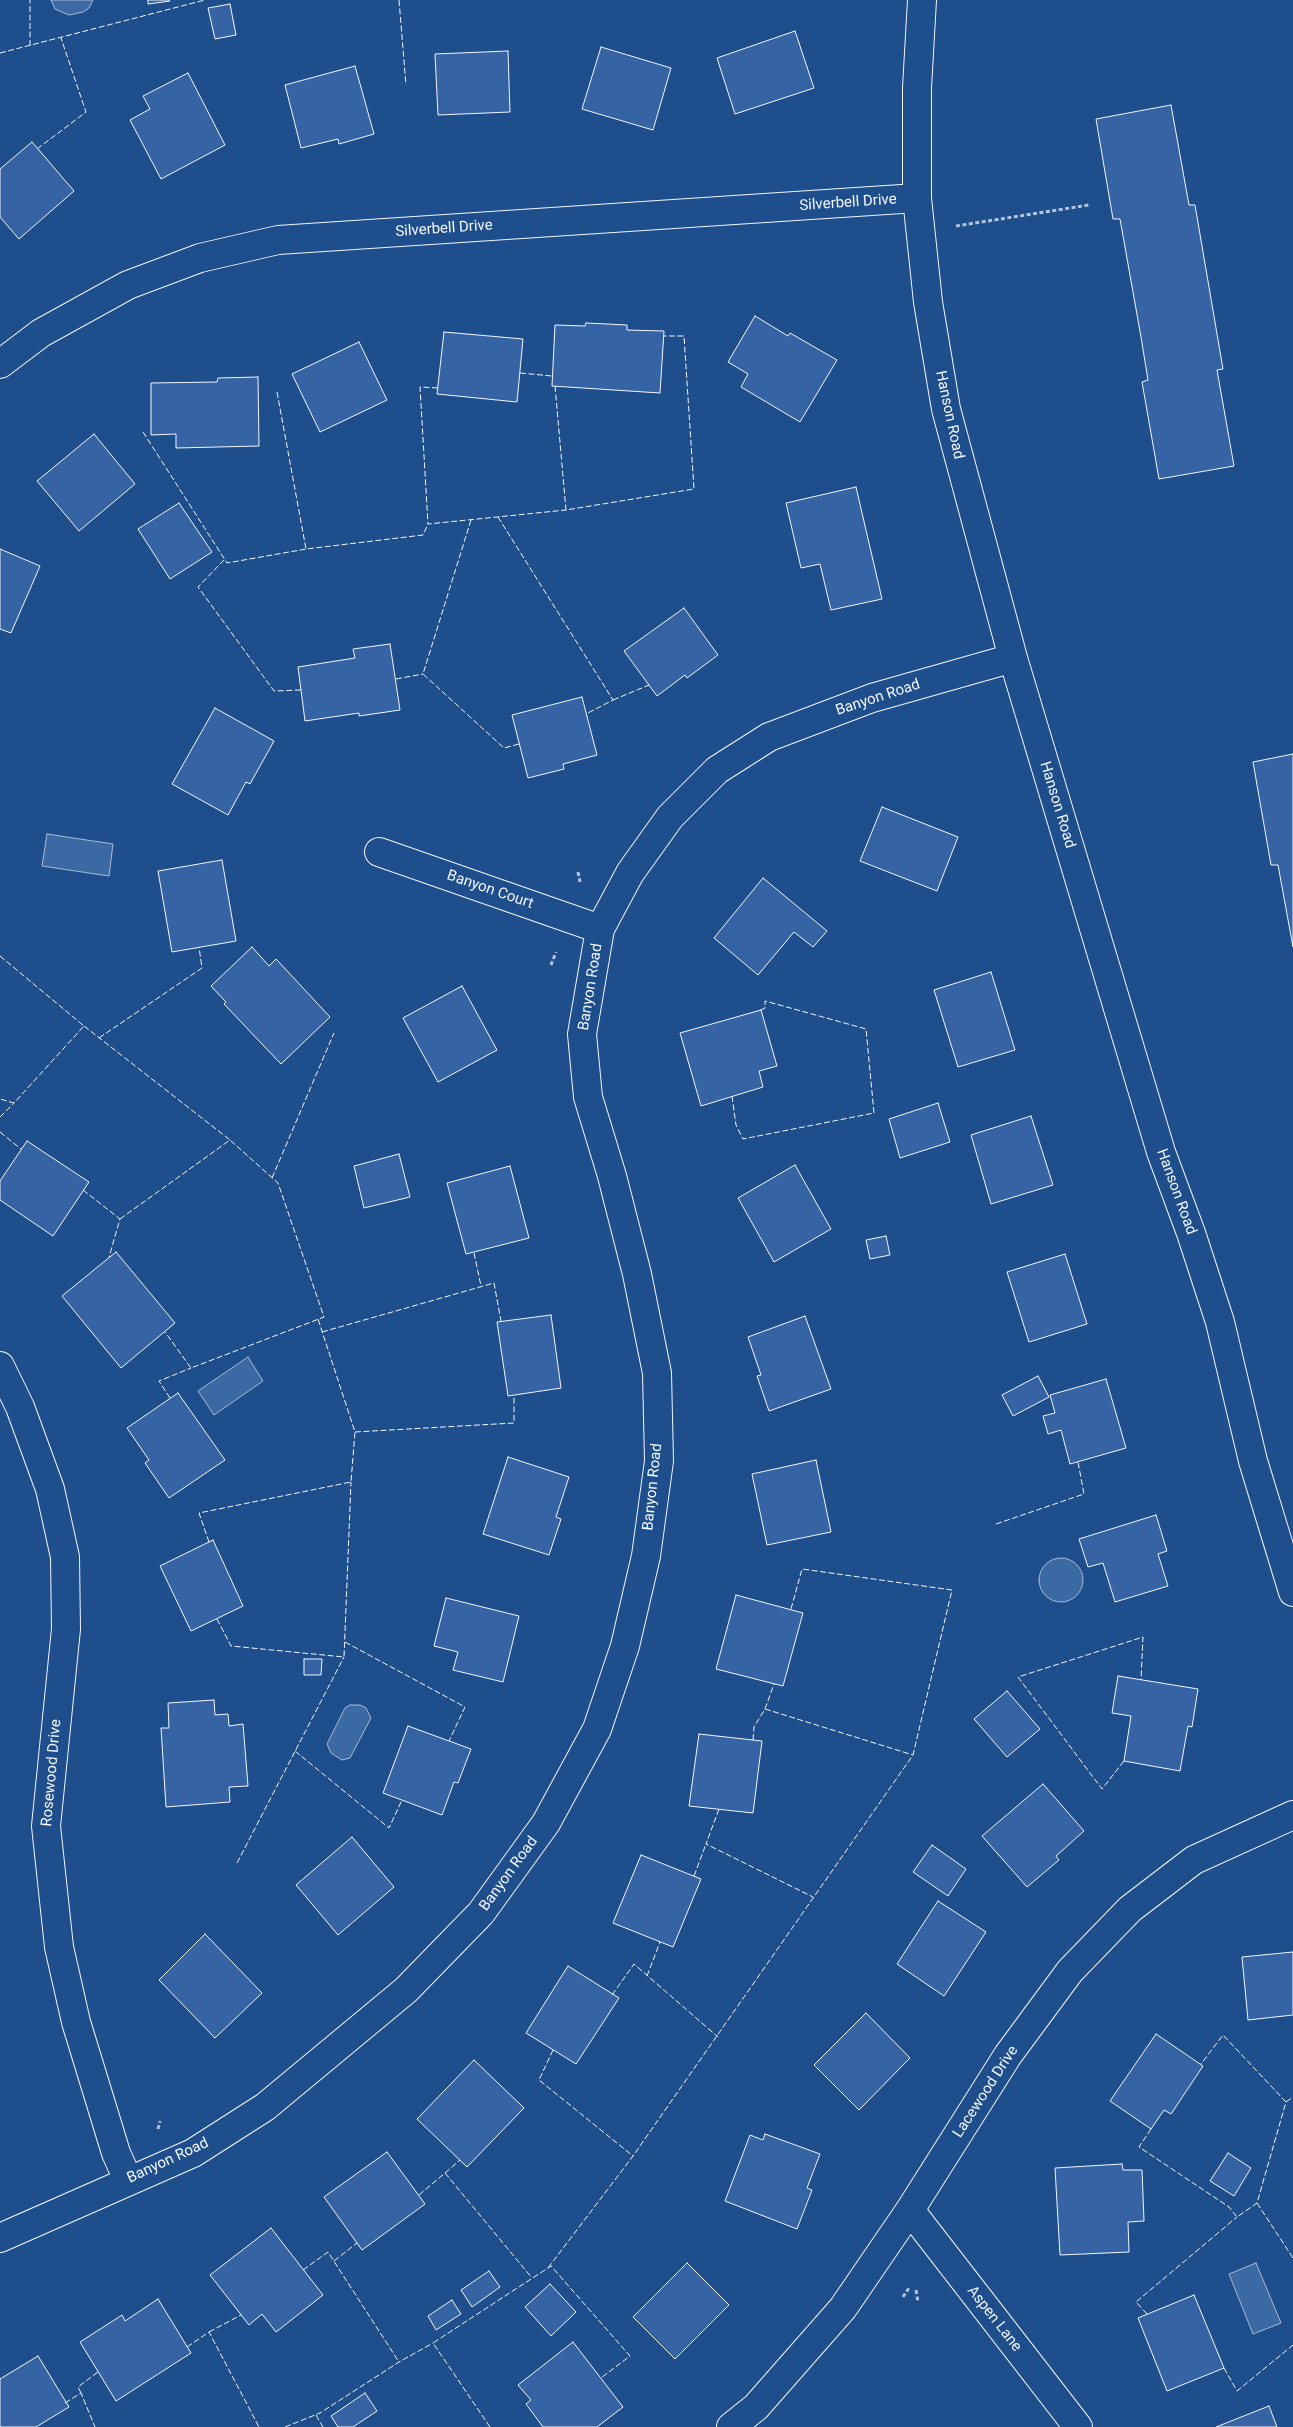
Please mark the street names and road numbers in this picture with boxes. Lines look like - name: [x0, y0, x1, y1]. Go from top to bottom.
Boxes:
- street label: Silverbell Drive: [799, 191, 897, 215]
- street label: Silverbell Drive: [395, 217, 493, 241]
- street label: Hanson Road: [931, 369, 967, 461]
- street label: Banyon Road: [833, 676, 923, 720]
- street label: Hanson Road: [1035, 759, 1079, 851]
- street label: Banyon Court: [444, 867, 536, 913]
- street label: Banyon Road: [575, 942, 607, 1032]
- street label: Hanson Road: [1152, 1147, 1200, 1237]
- street label: Banyon Road: [639, 1442, 667, 1532]
- street label: Rosewood Drive: [38, 1719, 66, 1827]
- street label: Banyon Road: [476, 1833, 542, 1915]
- street label: Lacewood Drive: [950, 2043, 1022, 2141]
- street label: Banyon Road: [124, 2134, 212, 2188]
- street label: Aspen Lane: [963, 2283, 1025, 2355]

